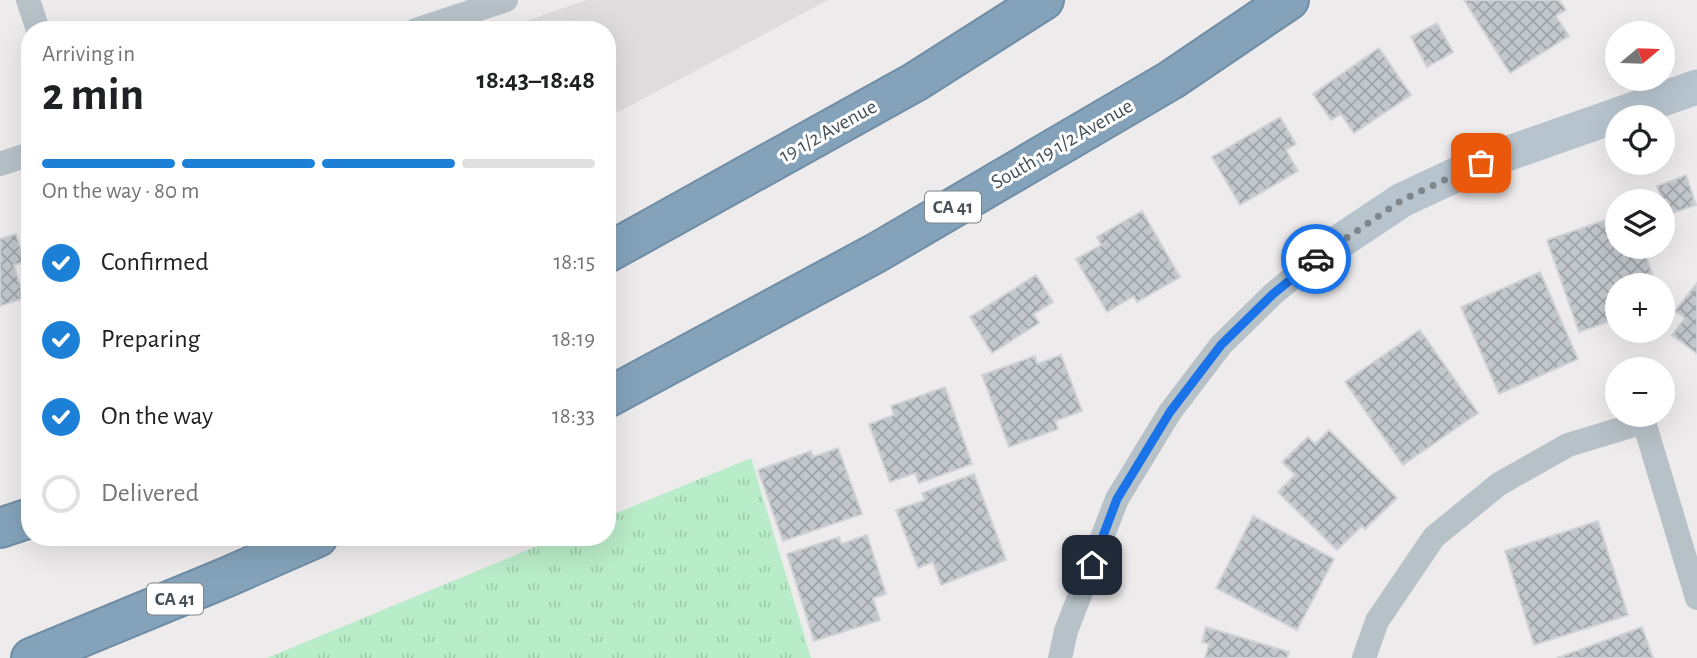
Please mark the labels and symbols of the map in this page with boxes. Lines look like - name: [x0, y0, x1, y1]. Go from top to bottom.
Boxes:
- north arrow: [1605, 21, 1675, 91]
- street label: South 19 1/2 Avenue: [988, 95, 1136, 193]
- street label: 19 1/2 Avenue: [776, 96, 880, 166]
- pin: [1451, 133, 1511, 193]
- road number: CA 41: [925, 192, 981, 223]
- courier: [1281, 224, 1351, 294]
- pin: [1062, 535, 1122, 595]
- road number: CA 41: [147, 584, 203, 614]

